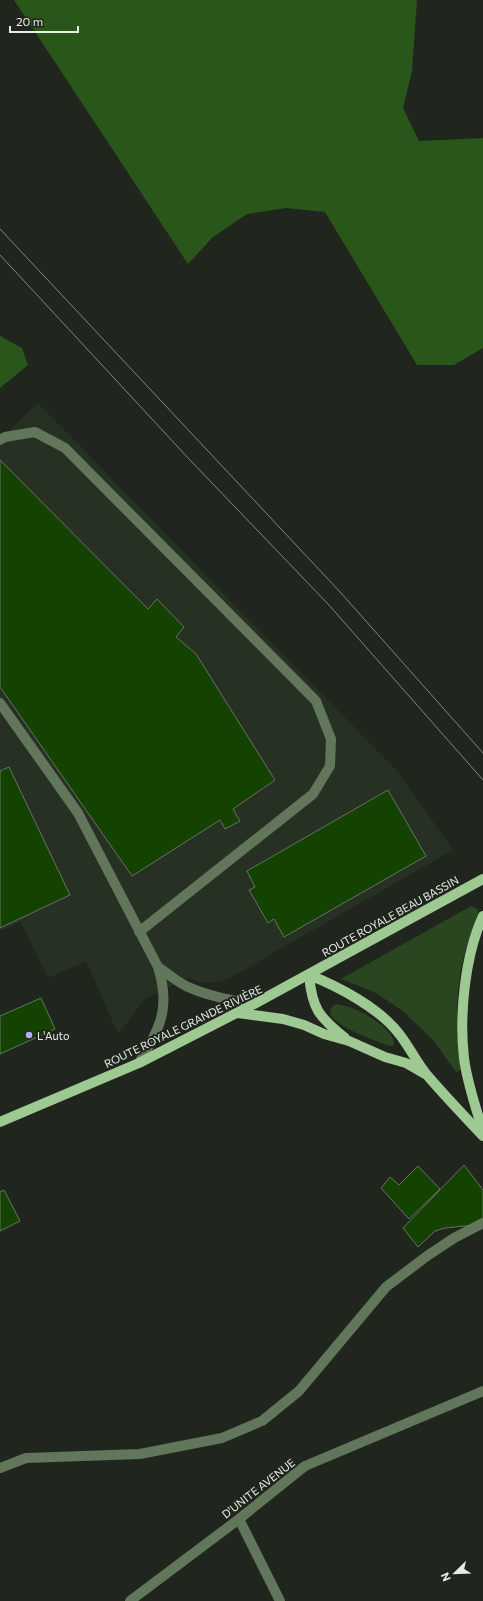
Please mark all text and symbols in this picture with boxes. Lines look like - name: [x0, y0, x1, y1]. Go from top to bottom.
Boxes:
- scale bar: [10, 8, 78, 34]
- text: 20 m: [16, 14, 43, 28]
- street label: ROUTE ROYALE BEAU BASSIN: [319, 873, 461, 959]
- street label: ROUTE ROYALE GRANDE RIVIÈRE: [102, 981, 264, 1070]
- place label: L'Auto: [37, 1029, 70, 1042]
- marker: L'Auto: [24, 1030, 34, 1040]
- street label: D'UNITE AVENUE: [219, 1455, 297, 1521]
- north arrow: [435, 1553, 475, 1593]
- text: N: [438, 1571, 453, 1583]

